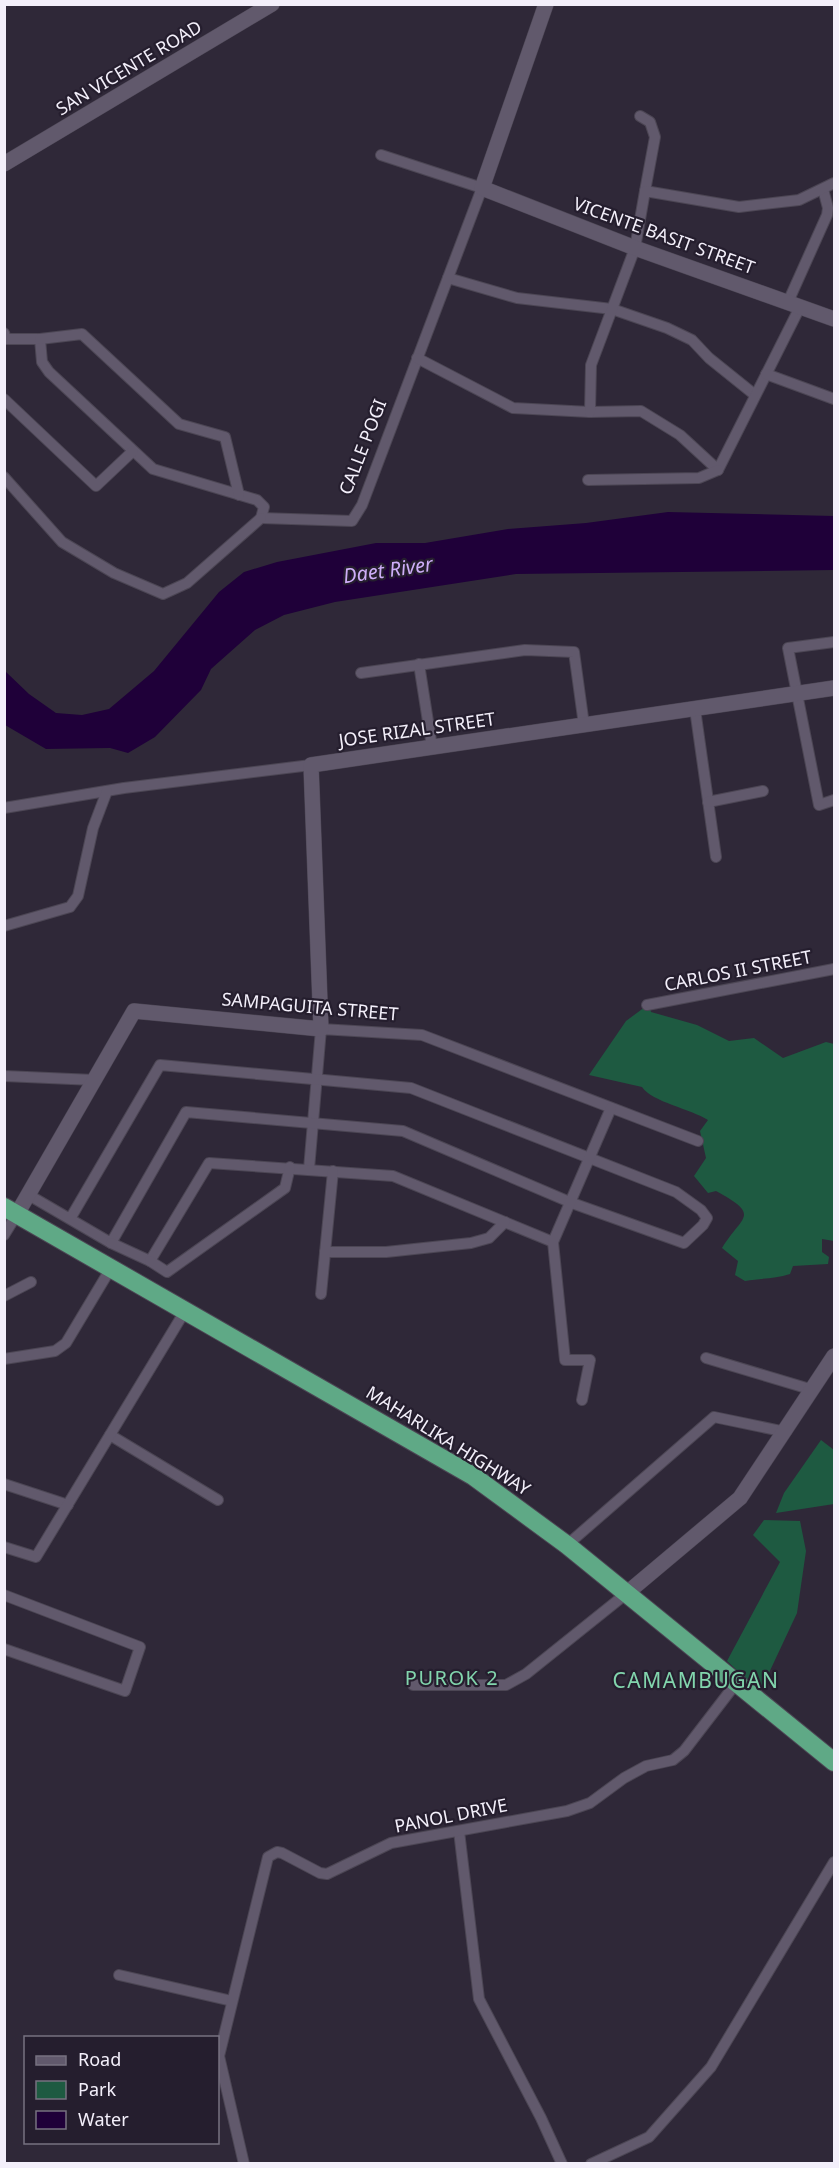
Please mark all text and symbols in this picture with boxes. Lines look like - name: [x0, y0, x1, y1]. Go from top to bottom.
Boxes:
- street label: SAN VICENTE ROAD: [51, 14, 206, 120]
- street label: VICENTE BASIT STREET: [570, 191, 758, 279]
- street label: CALLE POGI: [333, 395, 391, 498]
- water label: Daet River: [341, 550, 436, 589]
- street label: JOSE RIZAL STREET: [335, 706, 497, 752]
- street label: CARLOS II STREET: [662, 944, 814, 996]
- street label: SAMPAGUITA STREET: [221, 986, 399, 1026]
- street label: MAHARLIKA HIGHWAY: [362, 1380, 536, 1501]
- district label: PUROK 2: [405, 1664, 499, 1691]
- district label: CAMAMBUGAN: [613, 1666, 779, 1694]
- street label: PANOL DRIVE: [392, 1792, 509, 1838]
- legend: [24, 2036, 219, 2144]
- text: Road: [78, 2047, 121, 2071]
- text: Park: [78, 2077, 116, 2101]
- text: Water: [78, 2107, 129, 2131]

